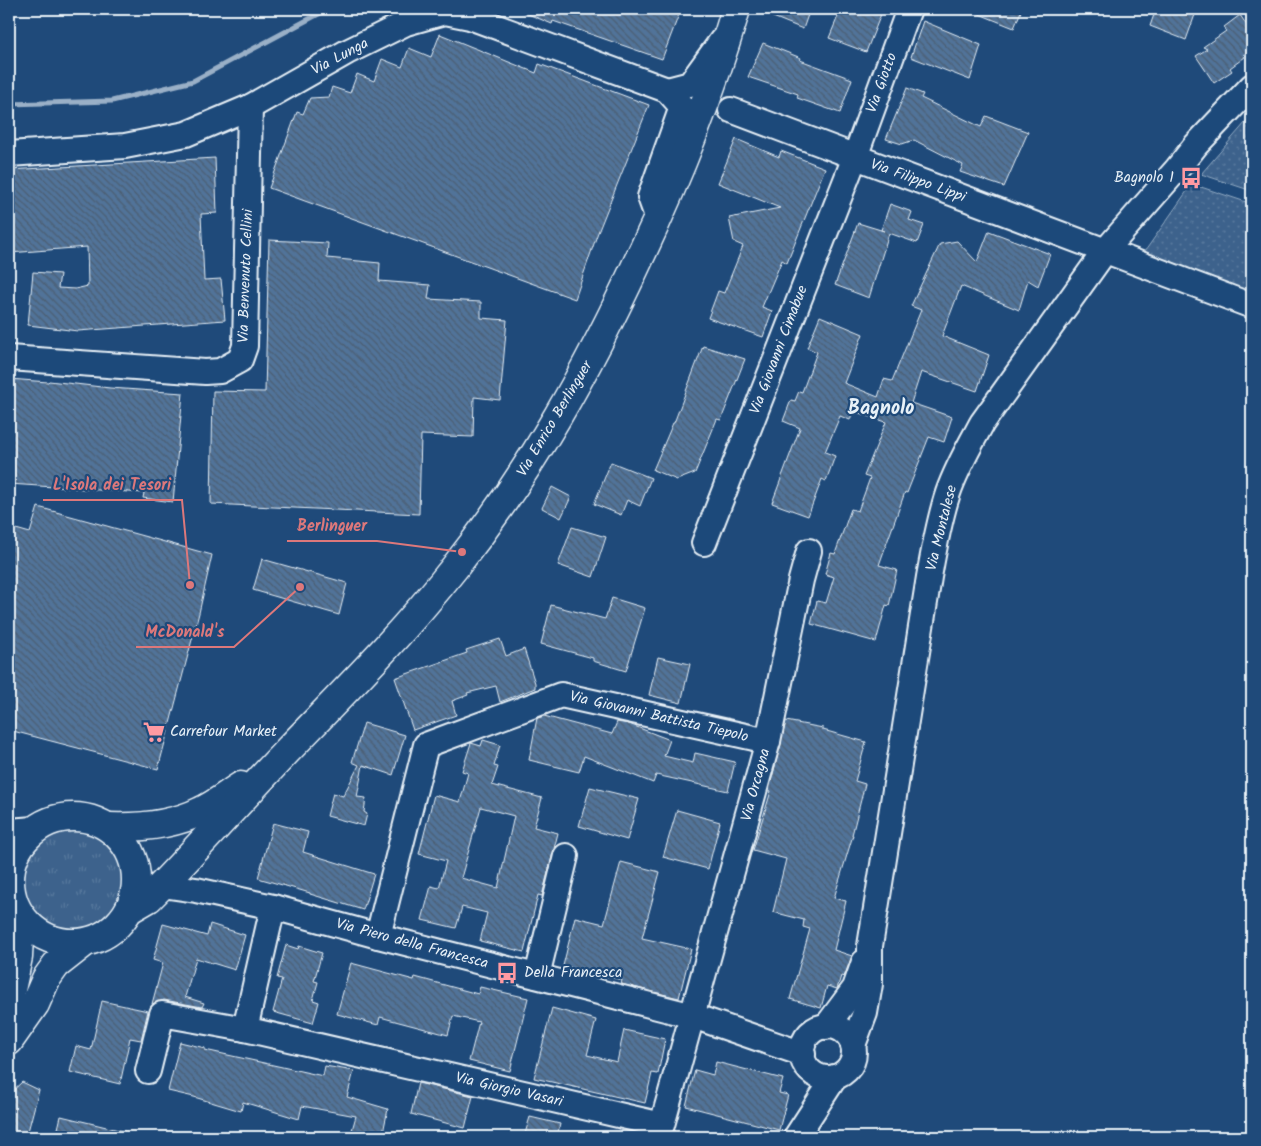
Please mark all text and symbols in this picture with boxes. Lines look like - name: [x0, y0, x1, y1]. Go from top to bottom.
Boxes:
- street label: Via Lunga: [307, 32, 373, 82]
- street label: Via Giotto: [860, 49, 904, 116]
- street label: Via Filippo Lippi: [867, 153, 970, 210]
- bus stop icon: Bagnolo 1: [1178, 165, 1204, 191]
- place label: Bagnolo 1: [1114, 166, 1174, 190]
- street label: Via Benvenuto Cellini: [232, 207, 260, 343]
- street label: Via Giovanni Cimabue: [743, 282, 815, 418]
- street label: Via Enrico Berlinguer: [511, 355, 600, 482]
- district label: Bagnolo: [848, 393, 914, 425]
- callout: L'Isola dei Tesori: [43, 469, 182, 500]
- text: L'Isola dei Tesori: [53, 473, 172, 498]
- street label: Via Montalese: [920, 482, 964, 573]
- callout: Berlinguer: [287, 510, 377, 541]
- text: Berlinguer: [297, 514, 368, 539]
- callout: McDonald's: [136, 616, 234, 647]
- text: McDonald's: [146, 620, 225, 645]
- street label: Via Giovanni Battista Tiepolo: [567, 685, 751, 749]
- supermarket icon: Carrefour Market: [141, 719, 167, 745]
- place label: Carrefour Market: [170, 720, 277, 744]
- street label: Via Orcagna: [735, 746, 777, 824]
- street label: Via Piero della Francesca: [333, 912, 491, 976]
- bus stop icon: Della Francesca: [494, 960, 520, 986]
- place label: Della Francesca: [524, 961, 622, 985]
- street label: Via Giorgio Vasari: [453, 1066, 566, 1114]

